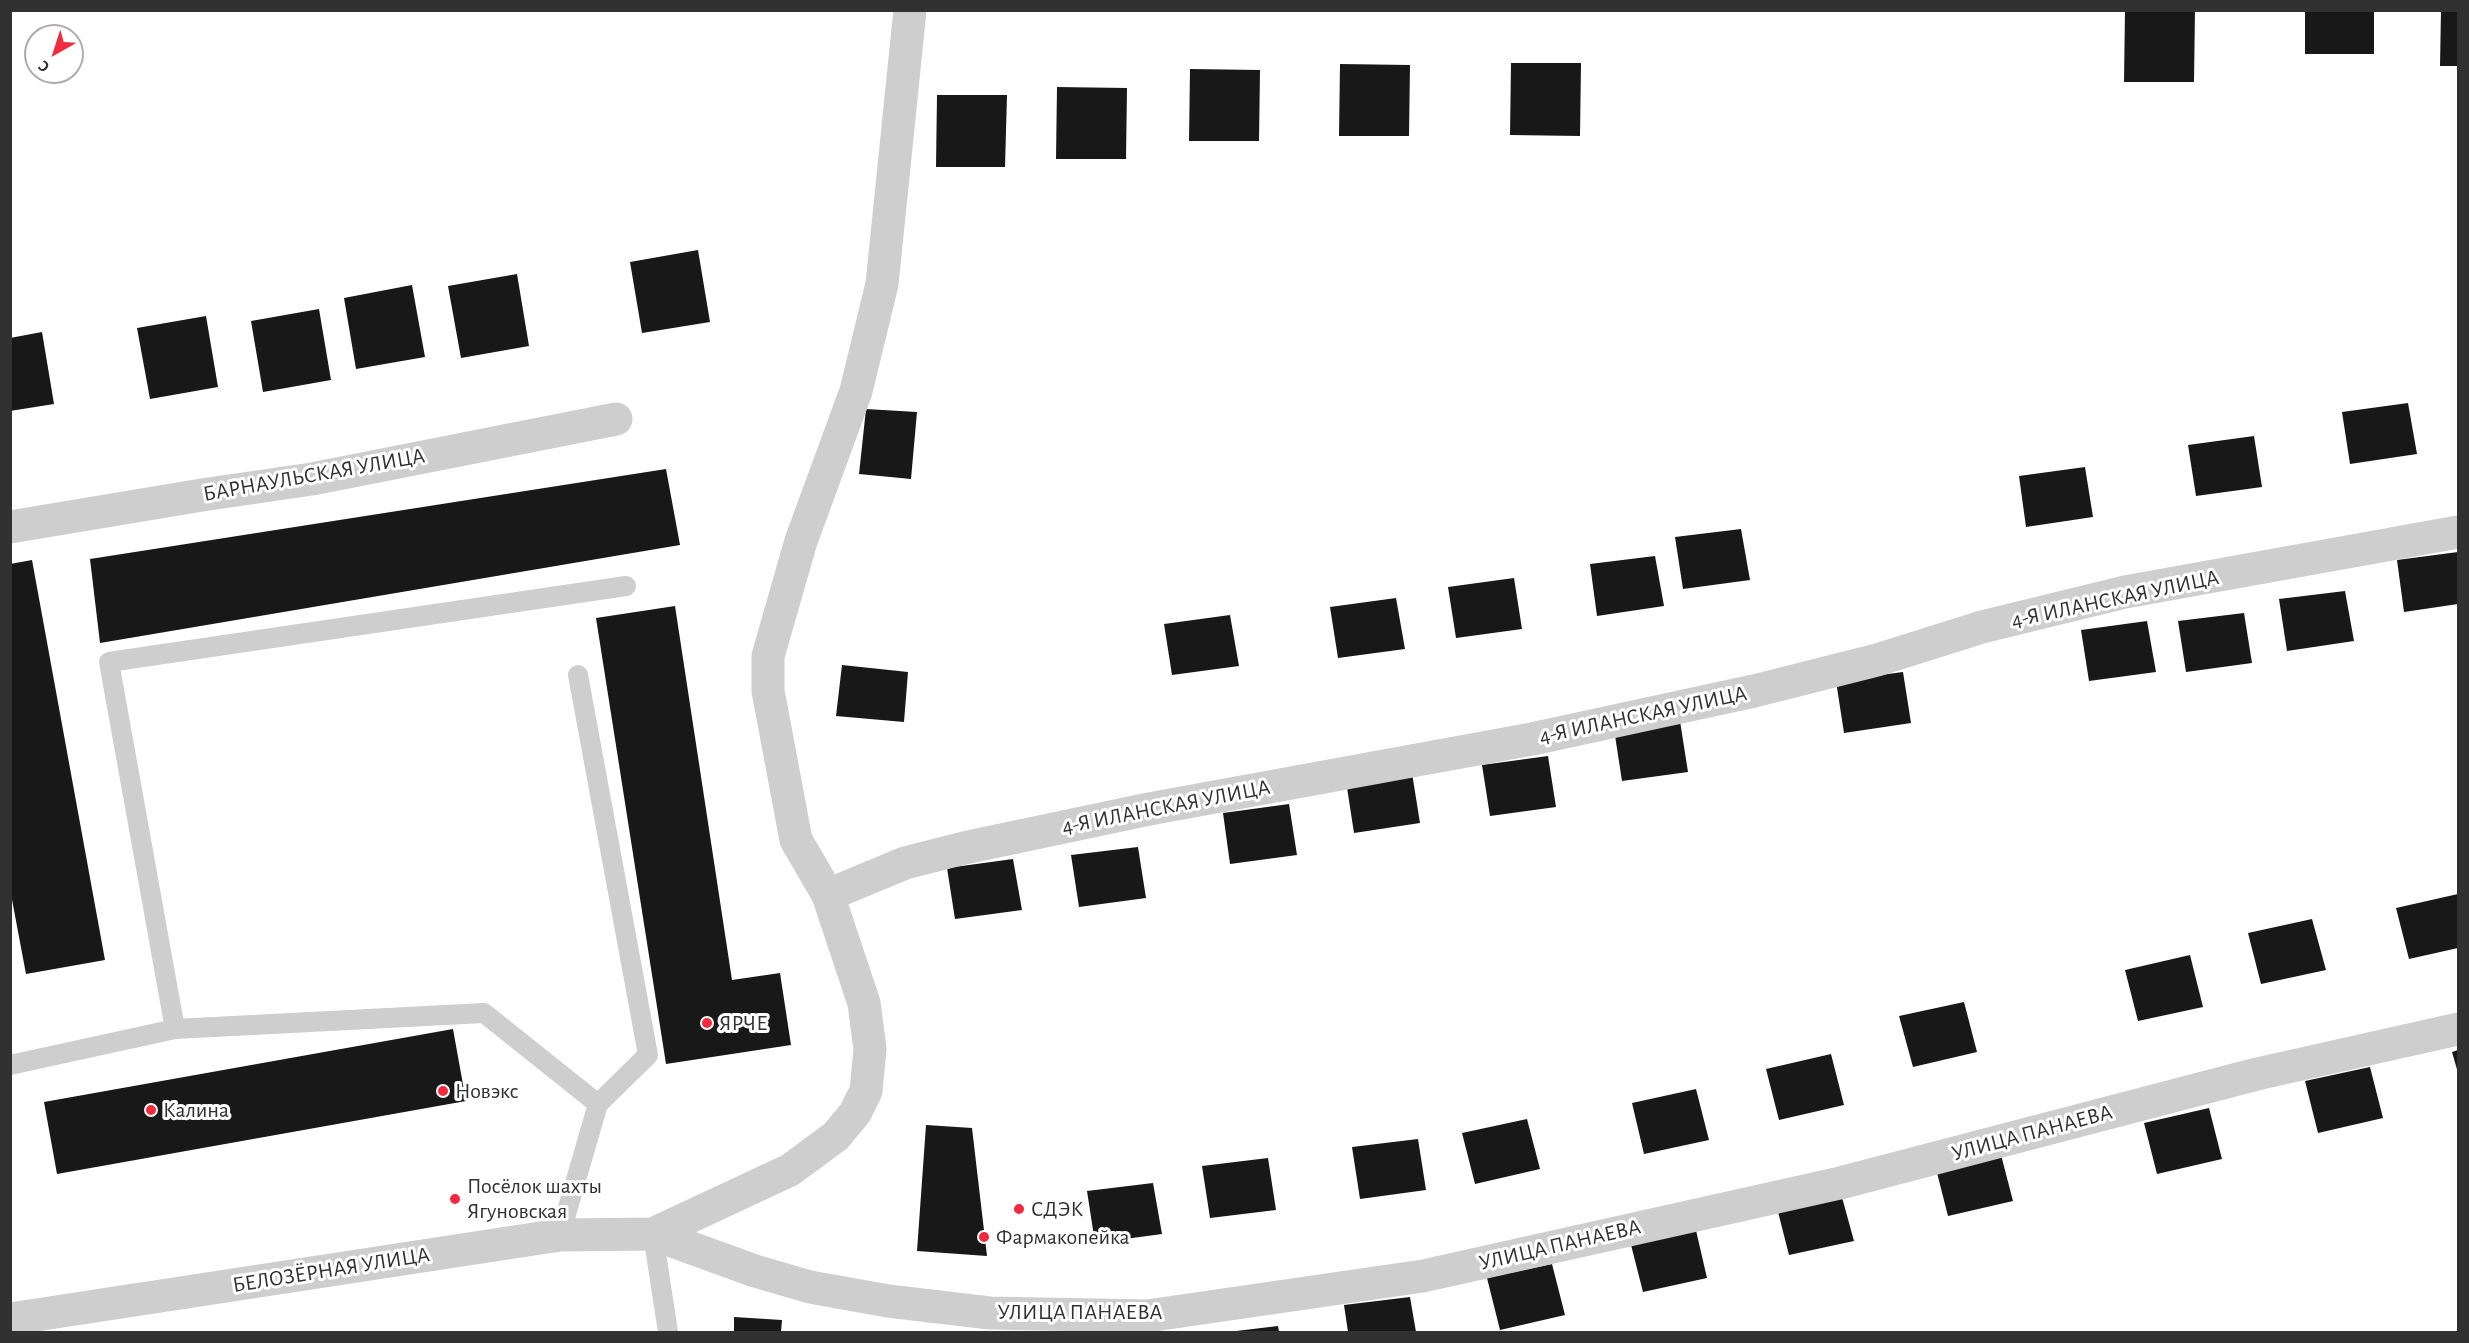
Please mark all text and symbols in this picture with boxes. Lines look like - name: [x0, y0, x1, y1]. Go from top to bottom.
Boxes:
- north arrow: [24, 24, 84, 84]
- text: С: [35, 57, 52, 75]
- street label: БАРНАУЛЬСКАЯ УЛИЦА: [201, 443, 427, 507]
- street label: 4-Я ИЛАНСКАЯ УЛИЦА: [2009, 564, 2221, 634]
- street label: 4-Я ИЛАНСКАЯ УЛИЦА: [1537, 680, 1749, 750]
- street label: 4-Я ИЛАНСКАЯ УЛИЦА: [1060, 774, 1272, 840]
- place label: ЯРЧЕ: [719, 1010, 768, 1036]
- marker: ЯРЧЕ: [700, 1016, 714, 1030]
- place label: Новэкс: [455, 1078, 519, 1104]
- marker: Новэкс: [436, 1084, 450, 1098]
- place label: Калина: [163, 1097, 229, 1123]
- street label: УЛИЦА ПАНАЕВА: [1949, 1099, 2115, 1167]
- marker: Калина: [144, 1103, 158, 1117]
- place label: Посёлок шахты Ягуновская: [467, 1173, 602, 1224]
- marker: Посёлок шахты Ягуновская: [448, 1192, 462, 1206]
- place label: СДЭК: [1031, 1196, 1083, 1222]
- marker: СДЭК: [1012, 1202, 1026, 1216]
- street label: УЛИЦА ПАНАЕВА: [1477, 1214, 1643, 1276]
- place label: Фармакопейка: [996, 1224, 1130, 1250]
- marker: Фармакопейка: [977, 1230, 991, 1244]
- street label: БЕЛОЗЁРНАЯ УЛИЦА: [231, 1241, 431, 1299]
- street label: УЛИЦА ПАНАЕВА: [997, 1299, 1163, 1325]

